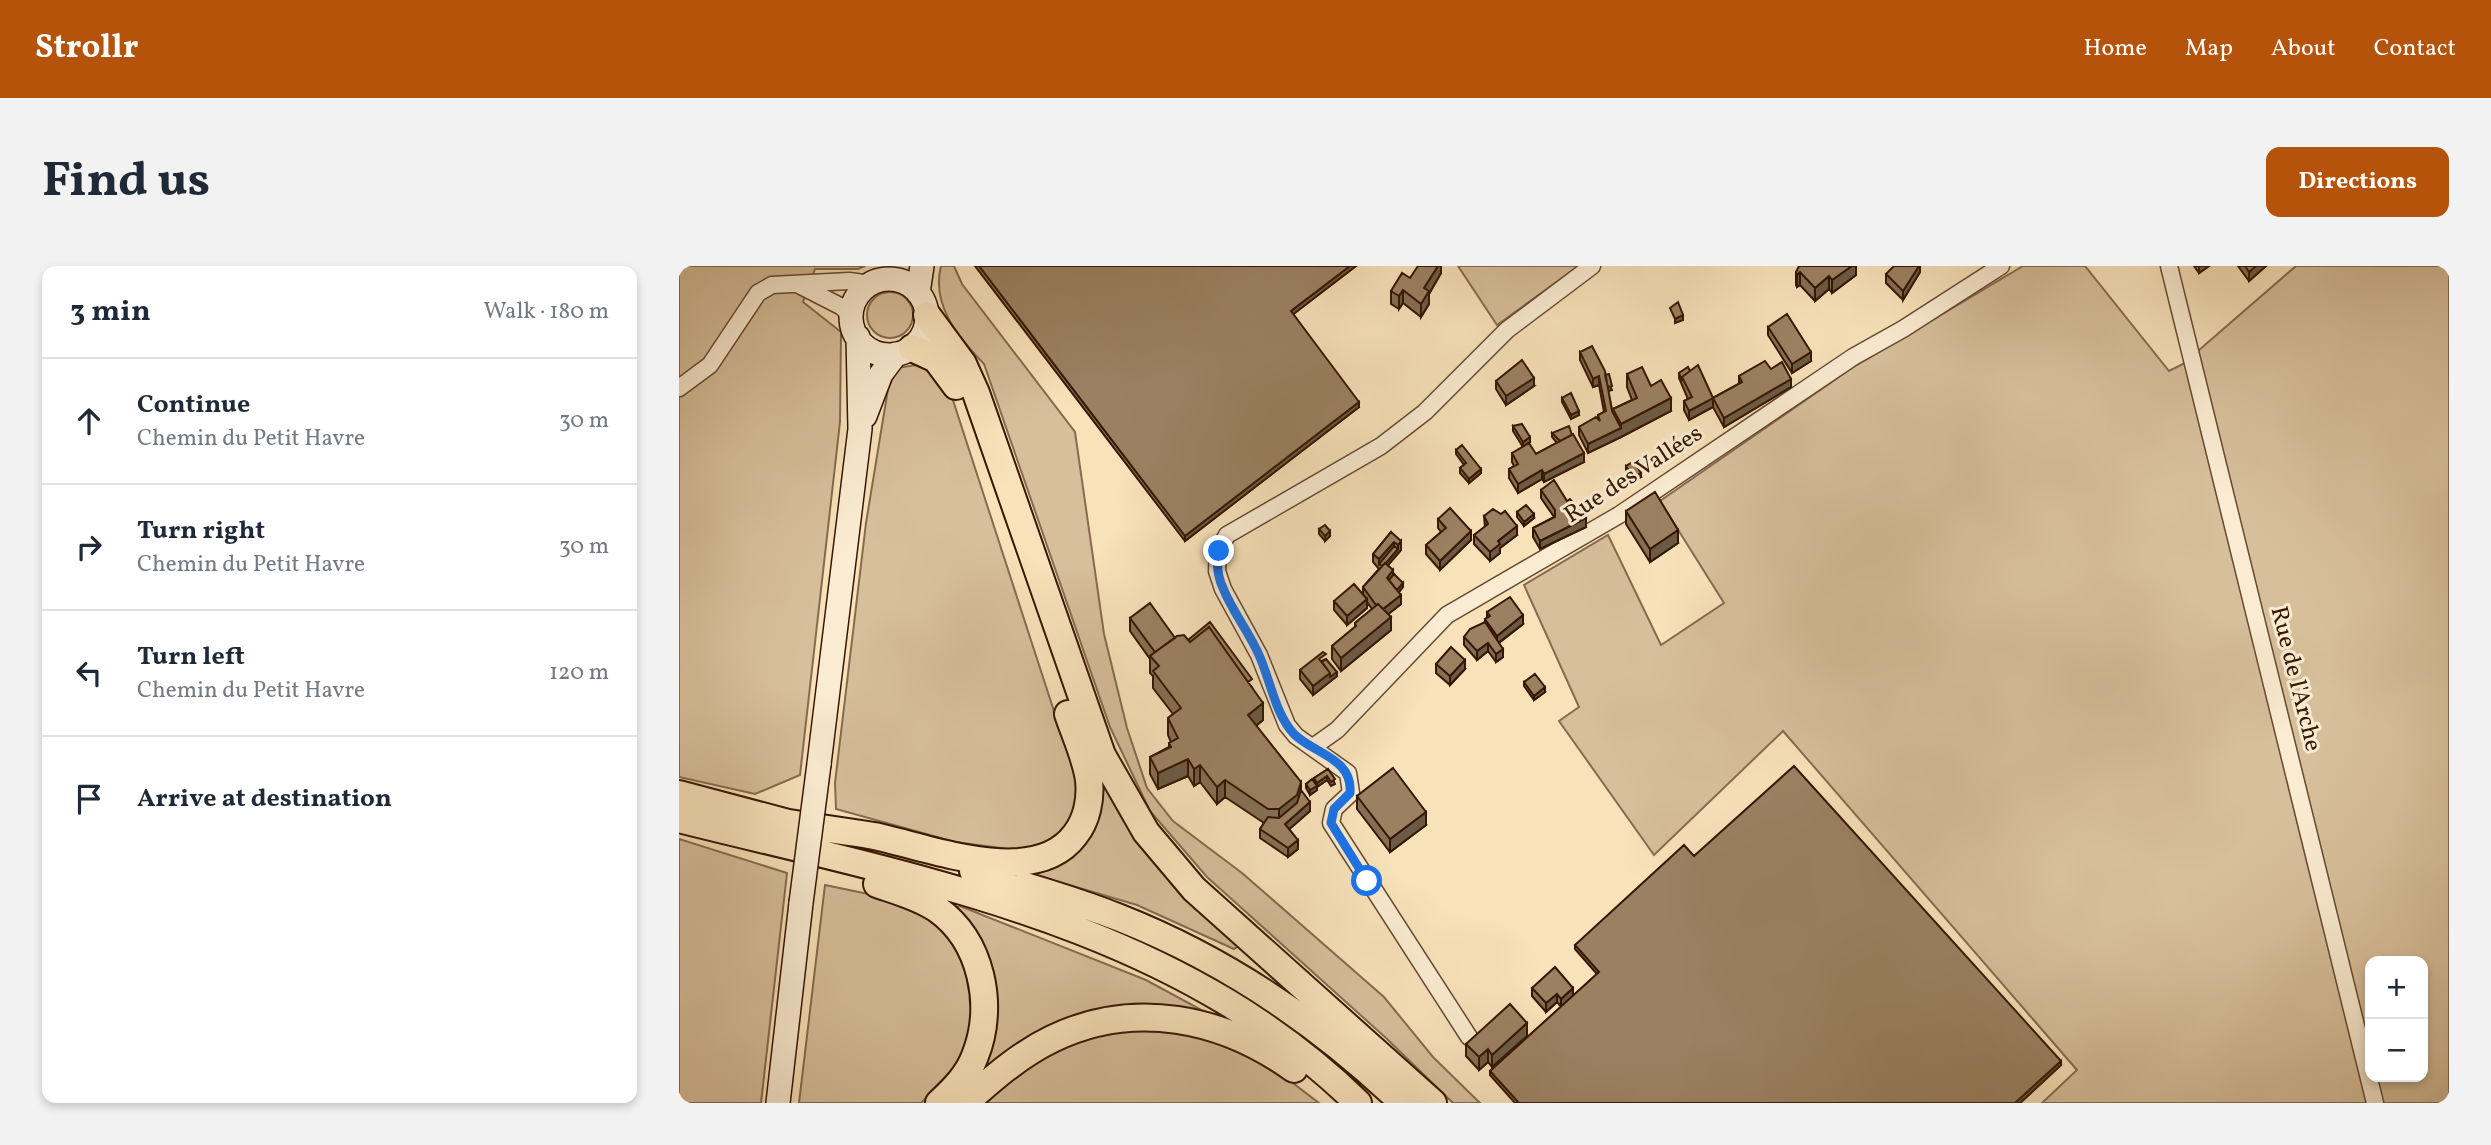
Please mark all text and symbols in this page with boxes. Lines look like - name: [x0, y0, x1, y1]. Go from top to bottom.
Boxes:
- text: Strollr: [35, 26, 138, 72]
- text: Home: [2083, 32, 2147, 66]
- text: Map: [2185, 32, 2233, 66]
- text: About: [2271, 32, 2336, 66]
- text: Contact: [2374, 32, 2456, 66]
- button: Directions: [2266, 147, 2449, 217]
- text: Find us: [42, 148, 210, 217]
- text: 3 min: [70, 291, 151, 333]
- text: Walk · 180 m: [484, 296, 609, 328]
- text: Continue: [137, 387, 250, 423]
- icon: ahead: [70, 402, 108, 440]
- text: 30 m: [559, 405, 609, 437]
- street label: Rue des Vallées: [1558, 417, 1710, 533]
- text: Chemin du Petit Havre: [137, 423, 365, 455]
- text: Turn right: [137, 513, 265, 549]
- icon: right: [70, 528, 108, 566]
- text: 30 m: [559, 531, 609, 563]
- route end: [1203, 535, 1234, 566]
- text: Chemin du Petit Havre: [137, 549, 365, 581]
- street label: Rue de l'Arche: [2261, 603, 2329, 755]
- text: Turn left: [137, 639, 245, 675]
- icon: left: [70, 654, 108, 692]
- text: 120 m: [549, 657, 609, 689]
- text: Chemin du Petit Havre: [137, 675, 365, 707]
- icon: arrive: [70, 780, 108, 818]
- text: Arrive at destination: [137, 781, 392, 817]
- route start: [1351, 865, 1382, 896]
- map controls: [2365, 956, 2428, 1082]
- button: +: [2365, 956, 2428, 1019]
- button: −: [2365, 1019, 2428, 1082]

